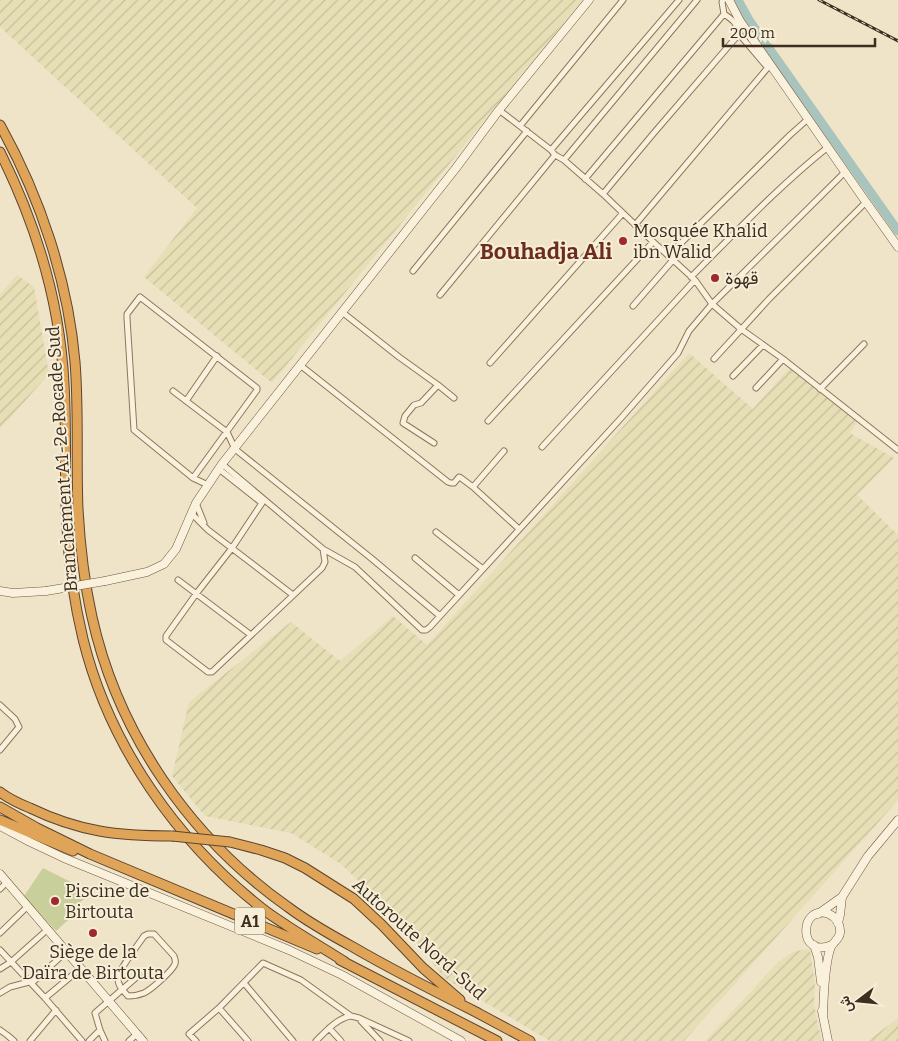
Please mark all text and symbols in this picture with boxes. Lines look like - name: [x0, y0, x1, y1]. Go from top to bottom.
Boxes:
- scale bar: [723, 15, 876, 47]
- text: 200 m: [730, 24, 775, 42]
- place label: Mosquée Khalid ibn Walid: [633, 220, 768, 263]
- marker: Mosquée Khalid ibn Walid: [617, 235, 629, 247]
- district label: Bouhadja Ali: [480, 238, 612, 265]
- place label: قهوة: [725, 267, 759, 289]
- marker: قهوة: [709, 272, 721, 284]
- street label: Branchement A1-2e Rocade Sud: [42, 325, 82, 593]
- street label: Autoroute Nord-Sud: [348, 873, 490, 1005]
- place label: Piscine de Birtouta: [65, 880, 149, 923]
- marker: Piscine de Birtouta: [49, 895, 61, 907]
- road number: A1: [235, 908, 265, 934]
- marker: Siège de la Daïra de Birtouta: [87, 927, 99, 939]
- place label: Siège de la Daïra de Birtouta: [22, 941, 164, 984]
- north arrow: [833, 976, 883, 1026]
- text: ش: [835, 994, 856, 1015]

